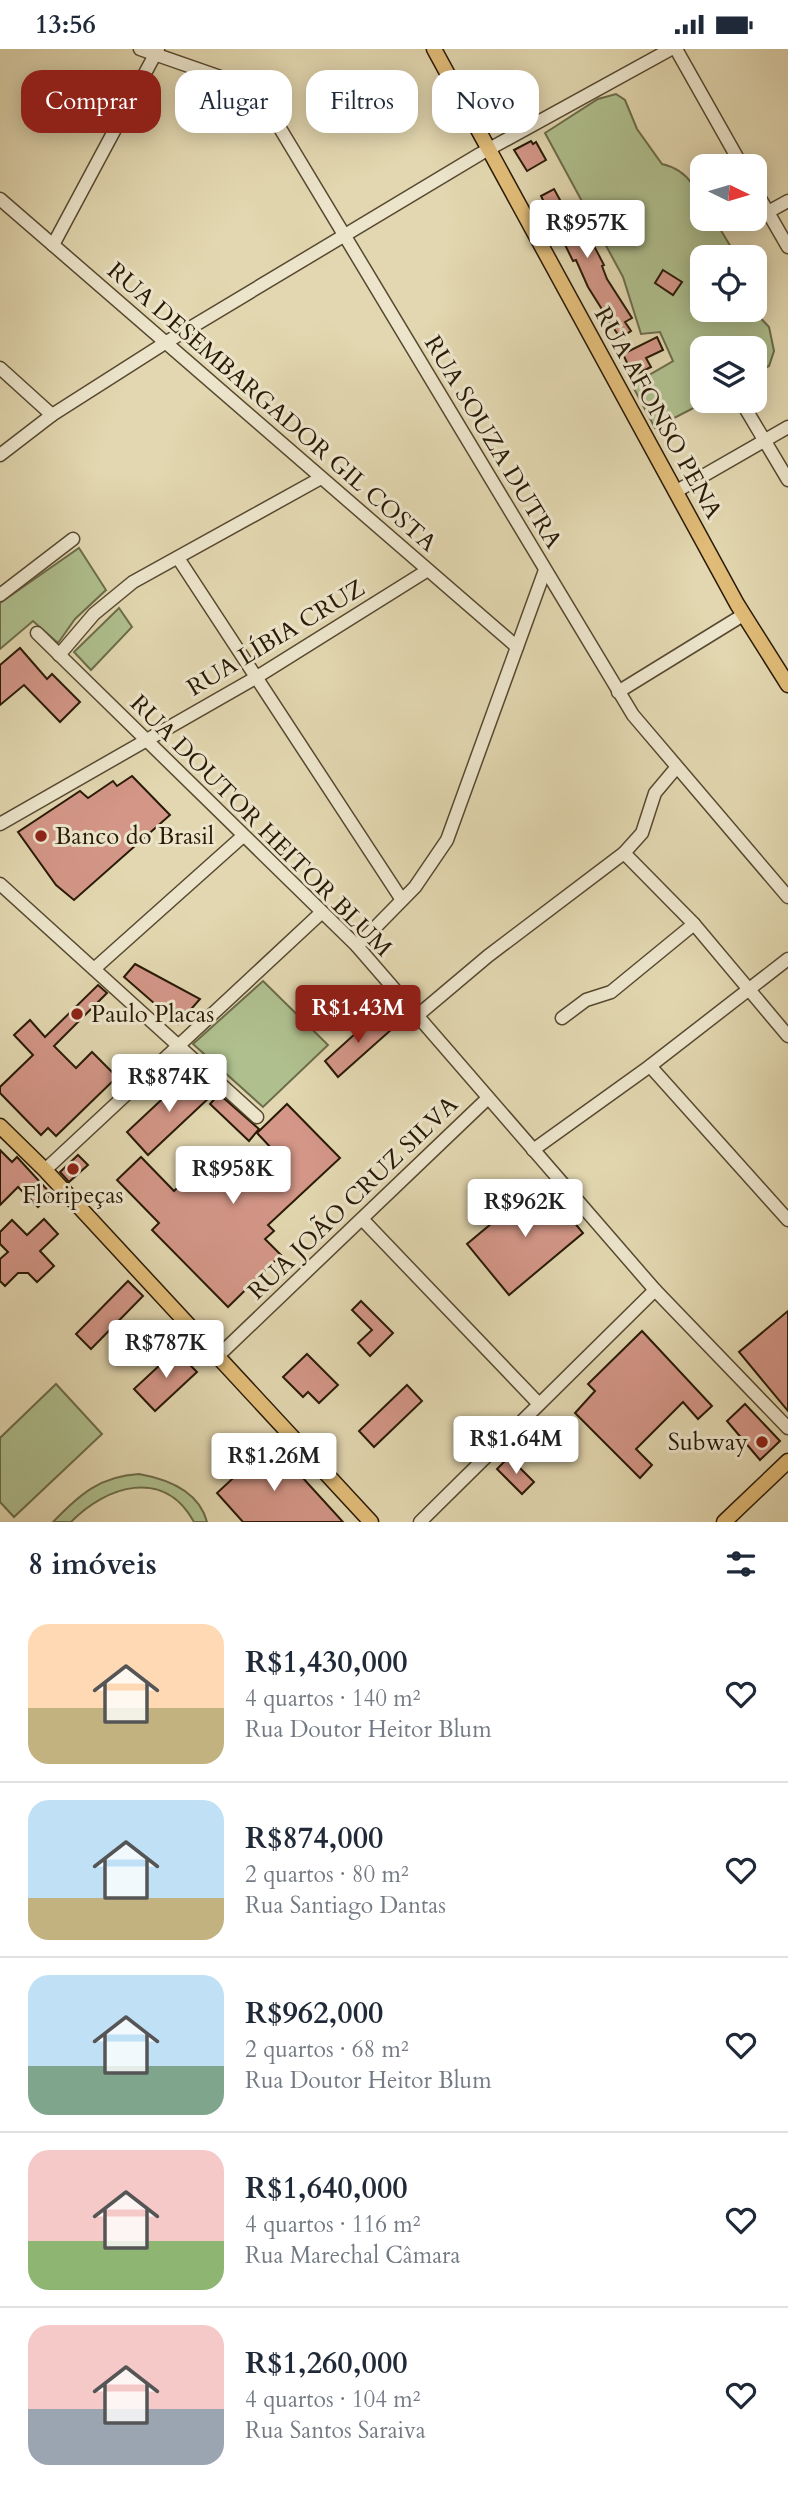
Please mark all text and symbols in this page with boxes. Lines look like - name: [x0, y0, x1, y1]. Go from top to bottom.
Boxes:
- text: 13:56: [35, 7, 96, 42]
- chip: Comprar: [21, 70, 161, 133]
- chip: Alugar: [175, 70, 292, 133]
- chip: Filtros: [306, 70, 418, 133]
- chip: Novo: [432, 70, 539, 133]
- north arrow: [690, 154, 766, 231]
- map controls: [690, 154, 767, 413]
- pin: R$957K: [530, 201, 644, 260]
- text: R$957K: [546, 207, 628, 238]
- button: locate: [690, 245, 767, 322]
- street label: RUA DESEMBARGADOR GIL COSTA: [100, 255, 445, 560]
- street label: RUA AFONSO PENA: [586, 301, 730, 526]
- street label: RUA SOUZA DUTRA: [416, 329, 570, 555]
- button: layers: [690, 336, 767, 413]
- street label: RUA LÍBIA CRUZ: [181, 572, 371, 704]
- street label: RUA DOUTOR HEITOR BLUM: [123, 688, 400, 965]
- place label: Banco do Brasil: [55, 820, 214, 853]
- marker: Banco do Brasil: [33, 828, 49, 844]
- pin: R$1.43M: [293, 985, 423, 1045]
- text: R$1.43M: [311, 992, 405, 1023]
- place label: Paulo Placas: [91, 998, 214, 1031]
- marker: Paulo Placas: [69, 1006, 85, 1022]
- pin: R$874K: [112, 1055, 226, 1114]
- text: R$874K: [128, 1061, 210, 1092]
- street label: RUA JOÃO CRUZ SILVA: [241, 1088, 466, 1307]
- pin: R$958K: [176, 1147, 290, 1206]
- text: R$958K: [192, 1153, 274, 1184]
- marker: Floripeças: [65, 1161, 81, 1177]
- place label: Floripeças: [22, 1179, 124, 1212]
- pin: R$962K: [468, 1179, 582, 1239]
- text: R$962K: [484, 1186, 566, 1217]
- pin: R$787K: [109, 1321, 223, 1380]
- text: R$787K: [125, 1327, 207, 1358]
- pin: R$1.64M: [451, 1417, 581, 1476]
- text: R$1.64M: [469, 1423, 563, 1454]
- place label: Subway: [668, 1426, 748, 1459]
- pin: R$1.26M: [209, 1433, 339, 1493]
- marker: Subway: [754, 1434, 770, 1450]
- text: R$1.26M: [227, 1440, 321, 1471]
- text: 8 imóveis: [28, 1544, 157, 1585]
- icon: filters: [722, 1545, 760, 1583]
- text: R$1,430,000: [245, 1642, 408, 1683]
- icon: home: [84, 1652, 168, 1736]
- icon: heart: [722, 1675, 760, 1713]
- text: 4 quartos · 140 m²: [245, 1683, 420, 1714]
- text: Rua Doutor Heitor Blum: [245, 1714, 492, 1745]
- text: R$874,000: [245, 1818, 383, 1859]
- icon: home: [84, 1828, 168, 1912]
- icon: heart: [722, 1851, 760, 1889]
- text: 2 quartos · 80 m²: [245, 1859, 409, 1890]
- text: Rua Santiago Dantas: [245, 1890, 446, 1921]
- text: R$962,000: [245, 1993, 383, 2034]
- icon: home: [84, 2003, 168, 2087]
- icon: heart: [722, 2026, 760, 2064]
- text: 2 quartos · 68 m²: [245, 2034, 409, 2065]
- text: Rua Doutor Heitor Blum: [245, 2065, 492, 2096]
- text: R$1,640,000: [245, 2168, 408, 2209]
- icon: home: [84, 2178, 168, 2262]
- icon: heart: [722, 2201, 760, 2239]
- text: 4 quartos · 116 m²: [245, 2209, 420, 2240]
- text: Rua Marechal Câmara: [245, 2240, 460, 2271]
- text: R$1,260,000: [245, 2343, 408, 2384]
- icon: home: [84, 2353, 168, 2437]
- icon: heart: [722, 2376, 760, 2414]
- text: 4 quartos · 104 m²: [245, 2384, 420, 2415]
- text: Rua Santos Saraiva: [245, 2415, 426, 2446]

